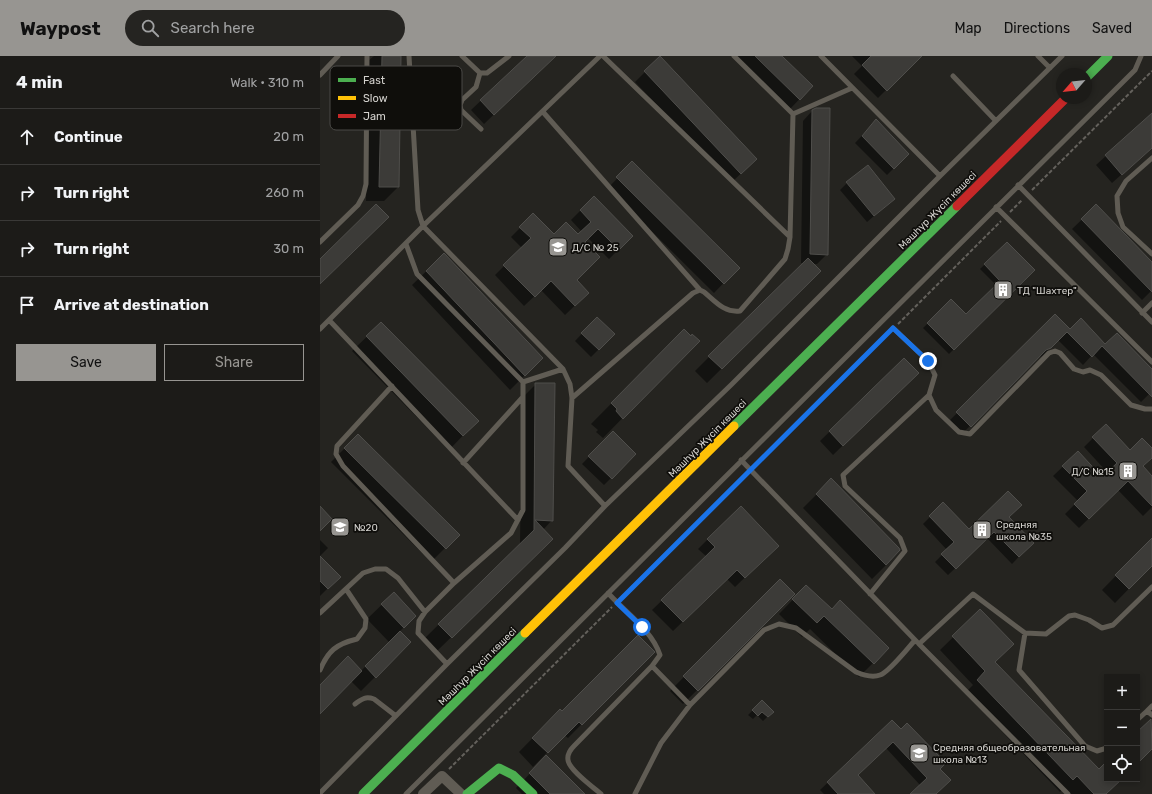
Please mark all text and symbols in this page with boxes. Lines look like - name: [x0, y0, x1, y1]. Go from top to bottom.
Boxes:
- search box: [125, 10, 405, 46]
- text: Waypost: [20, 17, 101, 40]
- icon: search: [139, 17, 161, 39]
- text: Search here: [171, 19, 255, 37]
- text: Map: [955, 20, 982, 37]
- text: Directions: [1004, 20, 1070, 37]
- text: Saved: [1092, 20, 1132, 37]
- legend: [330, 66, 462, 130]
- north arrow: [1056, 68, 1092, 104]
- text: 4 min: [16, 72, 63, 92]
- text: Fast: [363, 74, 386, 87]
- text: Walk · 310 m: [230, 75, 304, 90]
- text: Slow: [363, 92, 388, 105]
- text: Jam: [363, 110, 386, 123]
- icon: ahead: [16, 126, 38, 148]
- text: Continue: [54, 128, 123, 146]
- text: 20 m: [273, 129, 304, 144]
- street label: Мәшһүр Жүсіп көшесі: [896, 169, 979, 252]
- icon: right: [16, 182, 38, 204]
- text: Turn right: [54, 184, 129, 202]
- text: 260 m: [266, 185, 304, 200]
- school or university icon: Д/С № 25: [547, 236, 569, 258]
- icon: right: [16, 238, 38, 260]
- text: Turn right: [54, 240, 129, 258]
- text: 30 m: [273, 241, 304, 256]
- place label: Д/С № 25: [572, 242, 619, 254]
- building icon: ТД "Шахтер": [992, 279, 1014, 301]
- place label: ТД "Шахтер": [1017, 285, 1077, 297]
- icon: arrive: [16, 294, 38, 316]
- text: Arrive at destination: [54, 296, 209, 314]
- button: Save: [16, 344, 156, 381]
- button: Share: [164, 344, 304, 381]
- route end: [919, 352, 937, 370]
- street label: Мәшһүр Жүсіп көшесі: [666, 397, 749, 480]
- building icon: Д/С №15: [1117, 460, 1139, 482]
- place label: Д/С №15: [1071, 466, 1114, 478]
- school or university icon: №20: [329, 516, 351, 538]
- building icon: Средняя школа №35: [971, 519, 993, 541]
- place label: Средняя школа №35: [996, 519, 1052, 543]
- place label: №20: [354, 522, 378, 534]
- route start: [633, 618, 651, 636]
- street label: Мәшһүр Жүсіп көшесі: [436, 625, 519, 708]
- map controls: [1104, 674, 1140, 782]
- button: +: [1104, 674, 1140, 710]
- button: −: [1104, 710, 1140, 746]
- school or university icon: Средняя общеобразовательная школа №13: [908, 742, 930, 764]
- place label: Средняя общеобразовательная школа №13: [933, 742, 1086, 766]
- button: locate: [1104, 746, 1140, 782]

